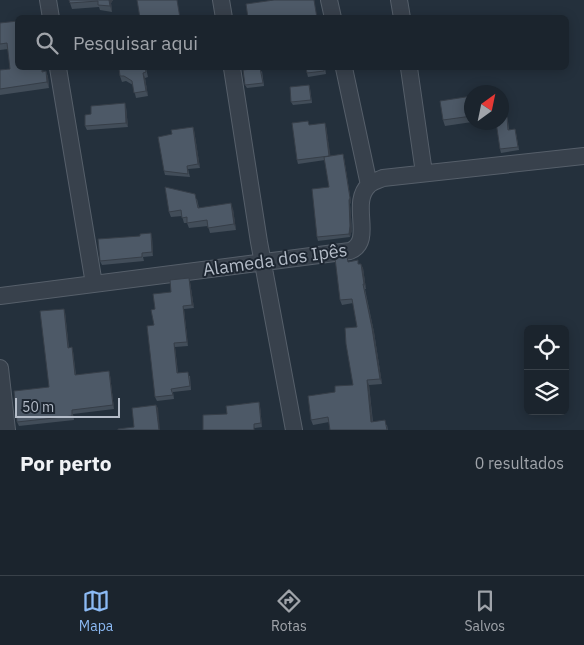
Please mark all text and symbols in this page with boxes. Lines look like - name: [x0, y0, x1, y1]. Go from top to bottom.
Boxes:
- search box: [15, 15, 569, 70]
- icon: search: [33, 29, 61, 57]
- text: Pesquisar aqui: [73, 31, 198, 55]
- north arrow: [464, 85, 509, 130]
- street label: Alameda dos Ipês: [201, 238, 349, 281]
- map controls: [524, 325, 569, 415]
- button: locate: [524, 325, 569, 370]
- button: layers: [524, 370, 569, 415]
- scale bar: [15, 395, 120, 418]
- text: 50 m: [22, 398, 54, 416]
- text: Por perto: [20, 449, 112, 477]
- text: 0 resultados: [475, 453, 564, 473]
- tab: Mapa: [79, 587, 113, 635]
- tab: Rotas: [271, 587, 307, 635]
- tab: Salvos: [464, 587, 505, 635]

